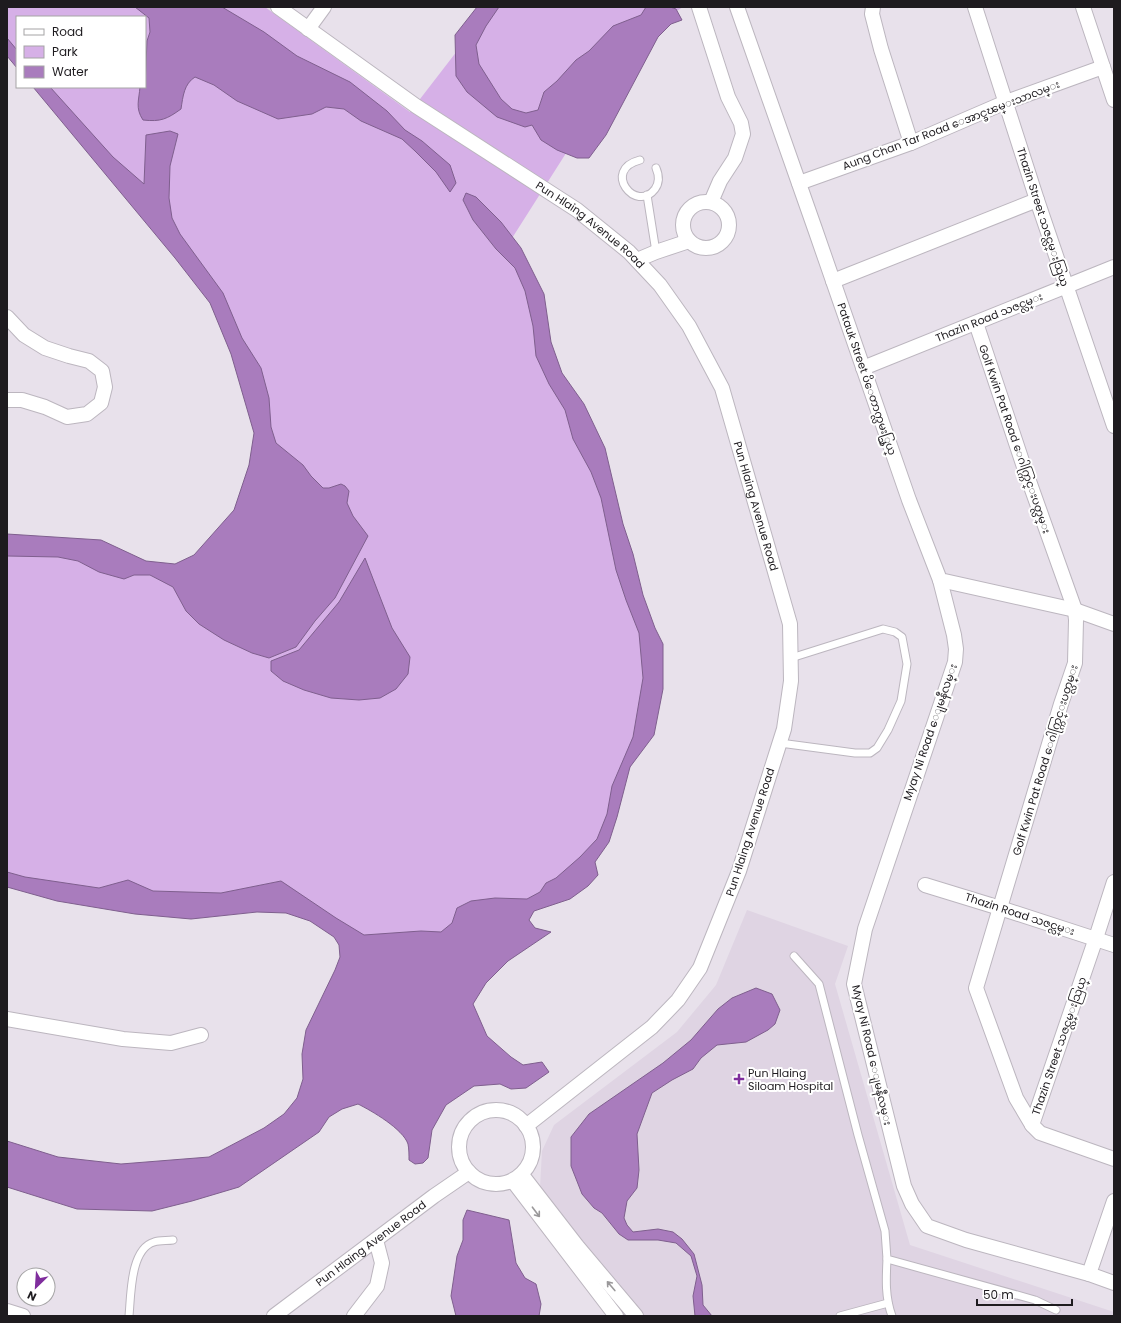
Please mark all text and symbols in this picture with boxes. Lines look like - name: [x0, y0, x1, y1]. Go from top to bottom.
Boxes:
- legend: [16, 16, 146, 88]
- text: Road: [52, 23, 83, 40]
- text: Park: [52, 43, 79, 60]
- text: Water: [52, 63, 89, 80]
- street label: Aung Chan Tar Road ေအာင္ခၽမ္းသာလမ္း: [840, 76, 1063, 175]
- street label: Thazin Street သဇင္လမ္းသြယ္: [1012, 145, 1073, 289]
- street label: Pun Hlaing Avenue Road: [533, 177, 648, 272]
- street label: Thazin Road သဇင္လမ္း: [933, 288, 1046, 347]
- street label: Patauk Street ပိေတာက္လမး္သြယ္: [832, 301, 901, 458]
- street label: Golf Kwin Pat Road ေဂါက္ကြင္းပတ္လမ္း: [974, 342, 1055, 536]
- street label: Pun Hlaing Avenue Road: [730, 439, 782, 573]
- street label: Myay Ni Road ေျမနီလမ္း: [899, 661, 962, 803]
- street label: Golf Kwin Pat Road ေဂါက္ကြင္းပတ္လမ္း: [1008, 662, 1083, 858]
- street label: Pun Hlaing Avenue Road: [722, 766, 778, 898]
- street label: Thazin Road သဇင္လမ္း: [963, 889, 1077, 941]
- street label: Thazin Street သဇင္လမ္းသြယ္: [1028, 975, 1091, 1118]
- street label: Myay Ni Road ေျမနီလမ္း: [847, 983, 896, 1127]
- place label: Pun Hlaing Siloam Hospital: [748, 1065, 833, 1094]
- marker: Pun Hlaing Siloam Hospital: [733, 1073, 745, 1085]
- street label: Pun Hlaing Avenue Road: [312, 1197, 429, 1290]
- one-way arrow: [532, 1207, 541, 1218]
- north arrow: [16, 1267, 56, 1307]
- one-way arrow: [606, 1281, 615, 1292]
- scale bar: [977, 1281, 1072, 1307]
- text: 50 m: [983, 1286, 1014, 1303]
- text: N: [25, 1287, 39, 1305]

